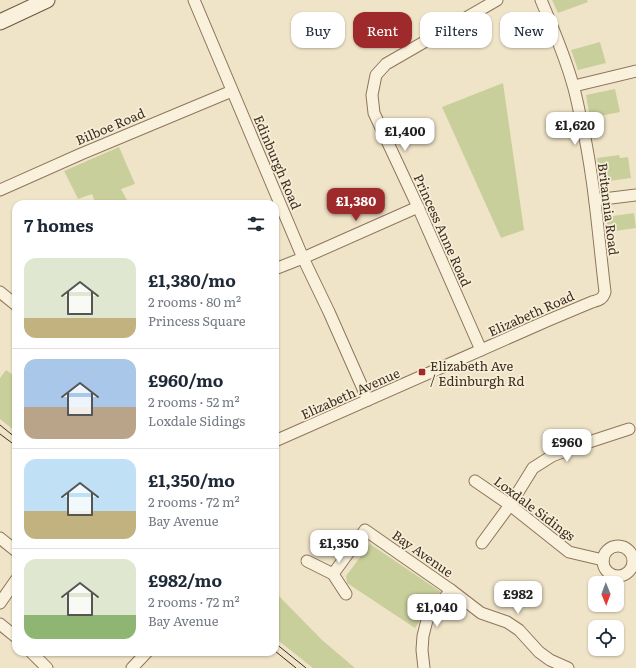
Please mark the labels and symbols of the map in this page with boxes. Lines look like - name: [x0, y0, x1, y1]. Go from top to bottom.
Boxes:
- street label: Bilboe Road: [72, 103, 148, 149]
- street label: Edinburgh Road: [250, 112, 306, 212]
- pin: £1,620: [542, 112, 608, 146]
- pin: £1,400: [372, 118, 438, 152]
- street label: Britannia Road: [594, 162, 624, 256]
- street label: Princess Anne Road: [410, 171, 476, 289]
- pin: £1,380: [323, 188, 389, 222]
- street label: Elizabeth Road: [485, 286, 577, 340]
- place label: Elizabeth Ave / Edinburgh Rd: [430, 356, 525, 390]
- street label: Elizabeth Avenue: [298, 363, 403, 423]
- marker: Elizabeth Ave / Edinburgh Rd: [417, 367, 427, 377]
- pin: £960: [543, 429, 591, 463]
- street label: Loxdale Sidings: [490, 471, 580, 545]
- street label: Bay Avenue: [389, 525, 458, 581]
- pin: £1,350: [306, 530, 372, 564]
- north arrow: [588, 576, 624, 612]
- pin: £982: [494, 581, 542, 615]
- pin: £1,040: [404, 594, 470, 628]

